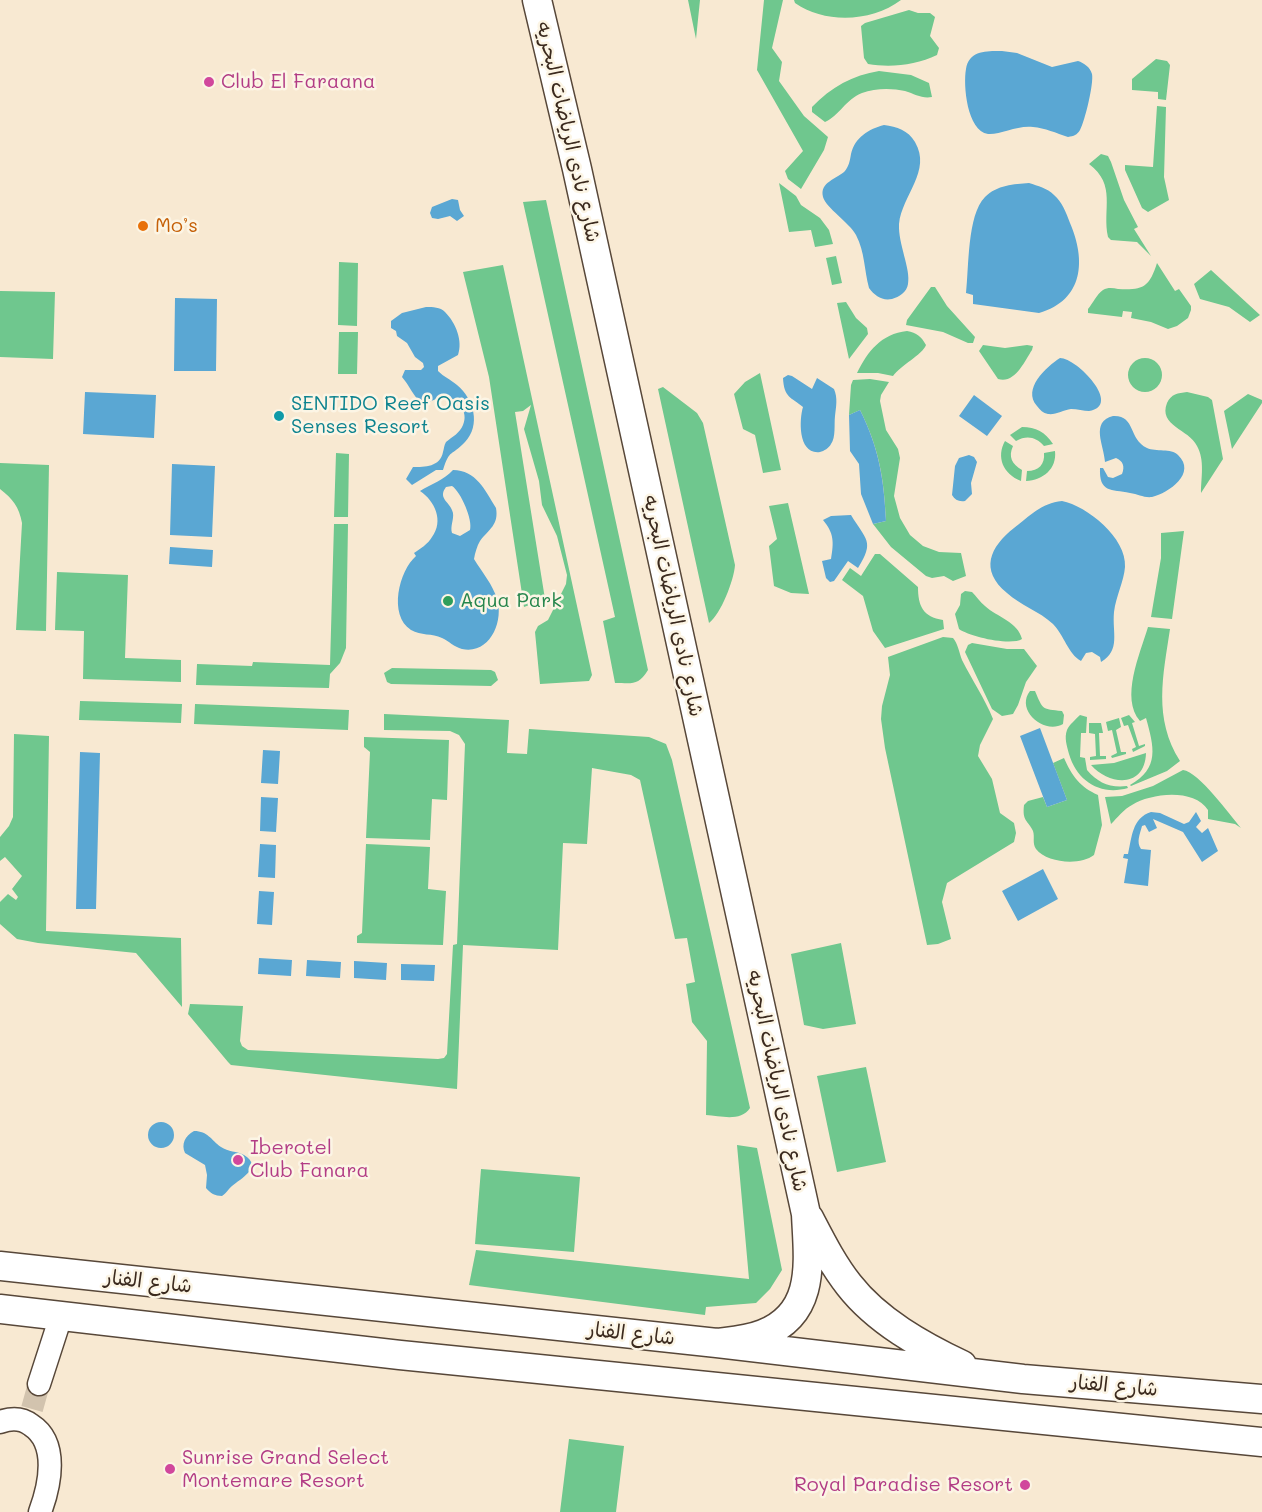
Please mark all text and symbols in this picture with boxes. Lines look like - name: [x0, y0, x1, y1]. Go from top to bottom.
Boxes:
- street label: شارع نادى الرياضات البحريه: [531, 19, 605, 245]
- place label: Club El Faraana: [221, 70, 375, 94]
- marker: Club El Faraana: [202, 75, 216, 89]
- place label: Mo’s: [155, 214, 198, 238]
- marker: Mo’s: [136, 219, 150, 233]
- place label: SENTIDO Reef Oasis Senses Resort: [291, 392, 490, 439]
- marker: SENTIDO Reef Oasis Senses Resort: [272, 409, 286, 423]
- street label: شارع نادى الرياضات البحريه: [638, 493, 708, 719]
- place label: Aqua Park: [460, 589, 562, 613]
- marker: Aqua Park: [441, 594, 455, 608]
- street label: شارع نادى الرياضات البحريه: [742, 968, 812, 1194]
- place label: Iberotel Club Fanara: [250, 1136, 369, 1183]
- marker: Iberotel Club Fanara: [231, 1153, 245, 1167]
- street label: شارع الفنار: [103, 1265, 193, 1299]
- street label: شارع الفنار: [586, 1317, 676, 1351]
- street label: شارع الفنار: [1069, 1370, 1159, 1402]
- place label: Sunrise Grand Select Montemare Resort: [182, 1446, 389, 1493]
- marker: Sunrise Grand Select Montemare Resort: [163, 1462, 177, 1476]
- place label: Royal Paradise Resort: [794, 1473, 1013, 1497]
- marker: Royal Paradise Resort: [1018, 1478, 1032, 1492]

